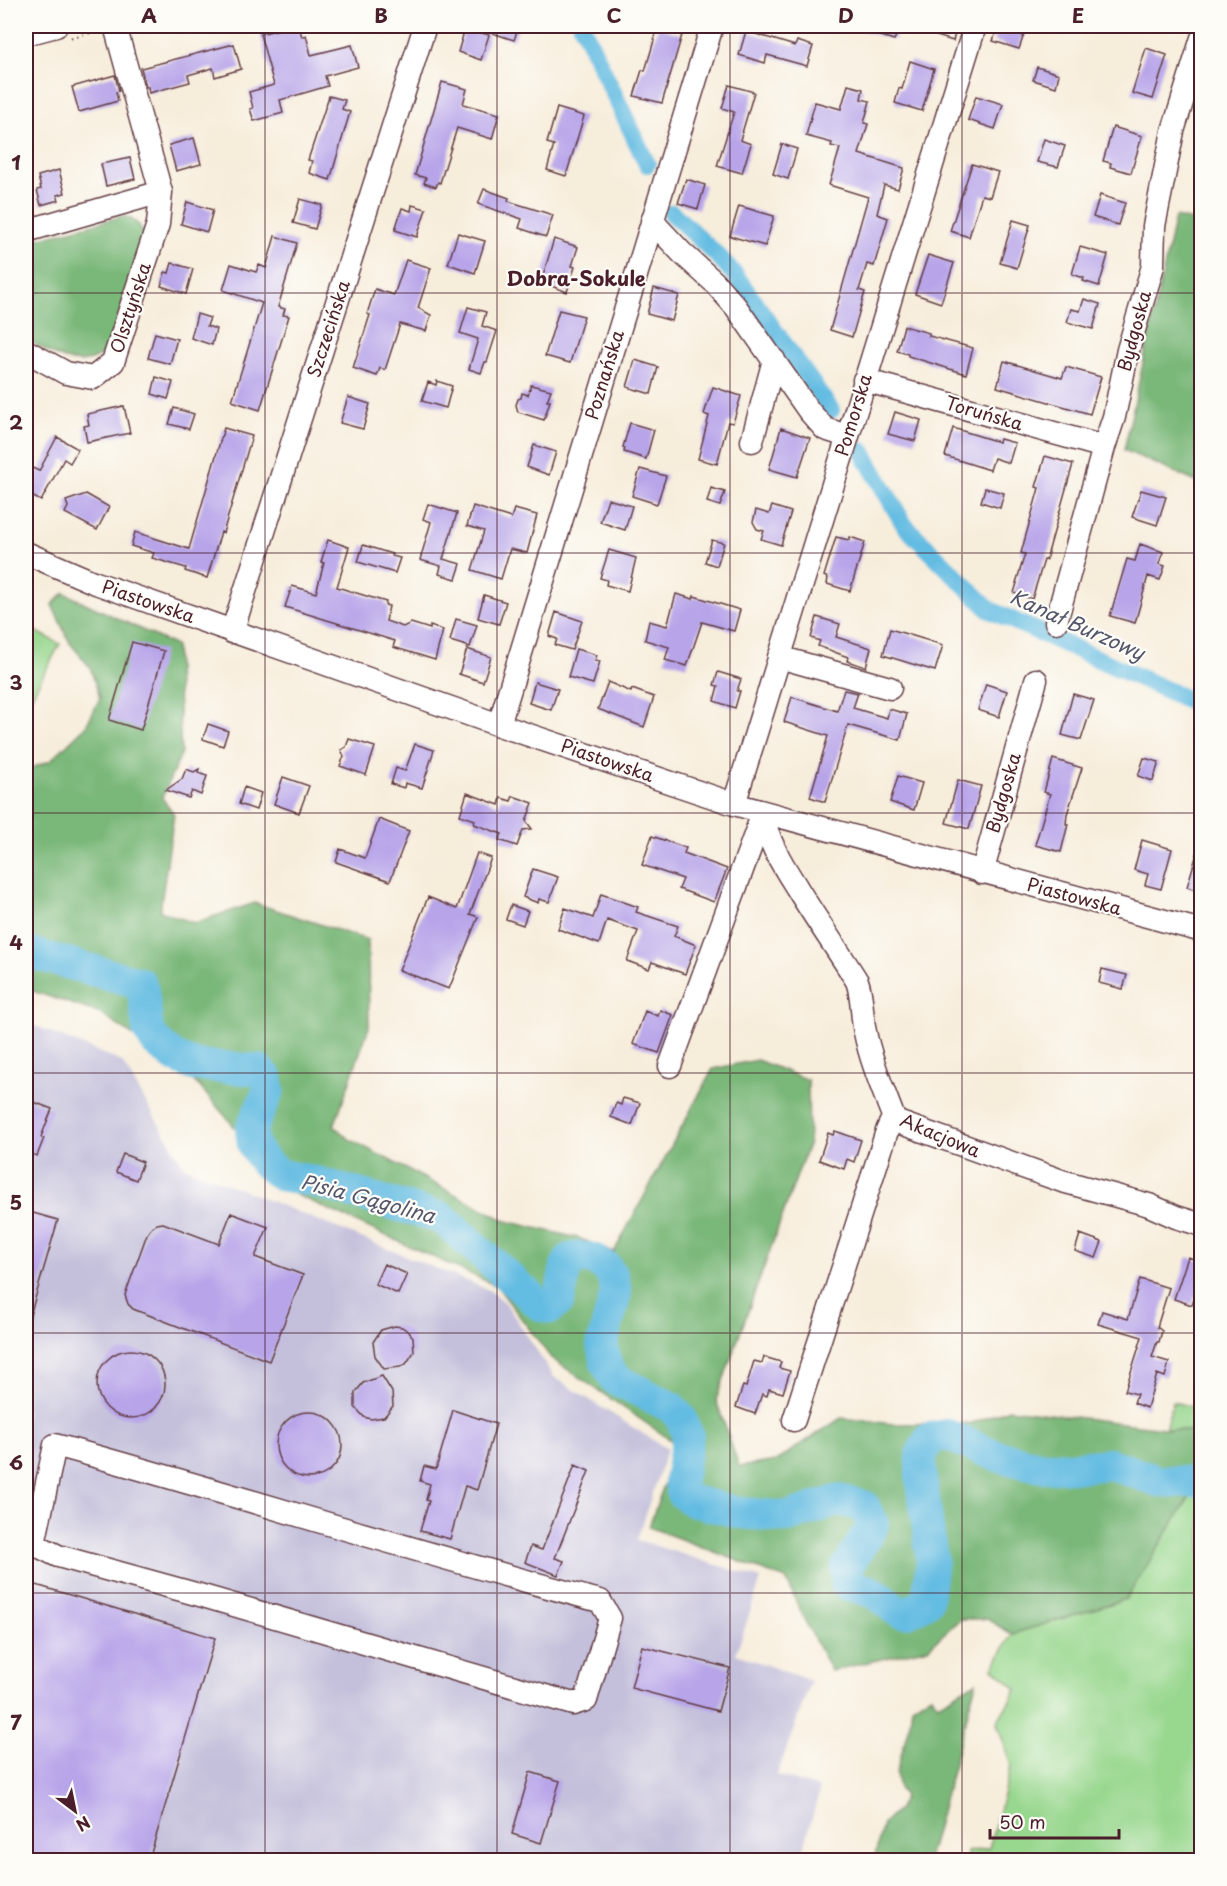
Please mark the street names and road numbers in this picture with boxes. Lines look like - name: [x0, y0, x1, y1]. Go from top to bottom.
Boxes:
- street label: Olsztyńska: [102, 258, 157, 357]
- street label: Szczecińska: [299, 276, 356, 381]
- street label: Bydgoska: [1110, 286, 1157, 374]
- street label: Poznańska: [577, 326, 630, 423]
- street label: Pomorska: [827, 369, 878, 459]
- street label: Toruńska: [942, 389, 1027, 437]
- street label: Piastowska: [98, 572, 199, 629]
- street label: Piastowska: [557, 731, 658, 788]
- street label: Bydgoska: [978, 748, 1027, 836]
- street label: Piastowska: [1024, 870, 1126, 921]
- street label: Akacjowa: [897, 1106, 985, 1164]

